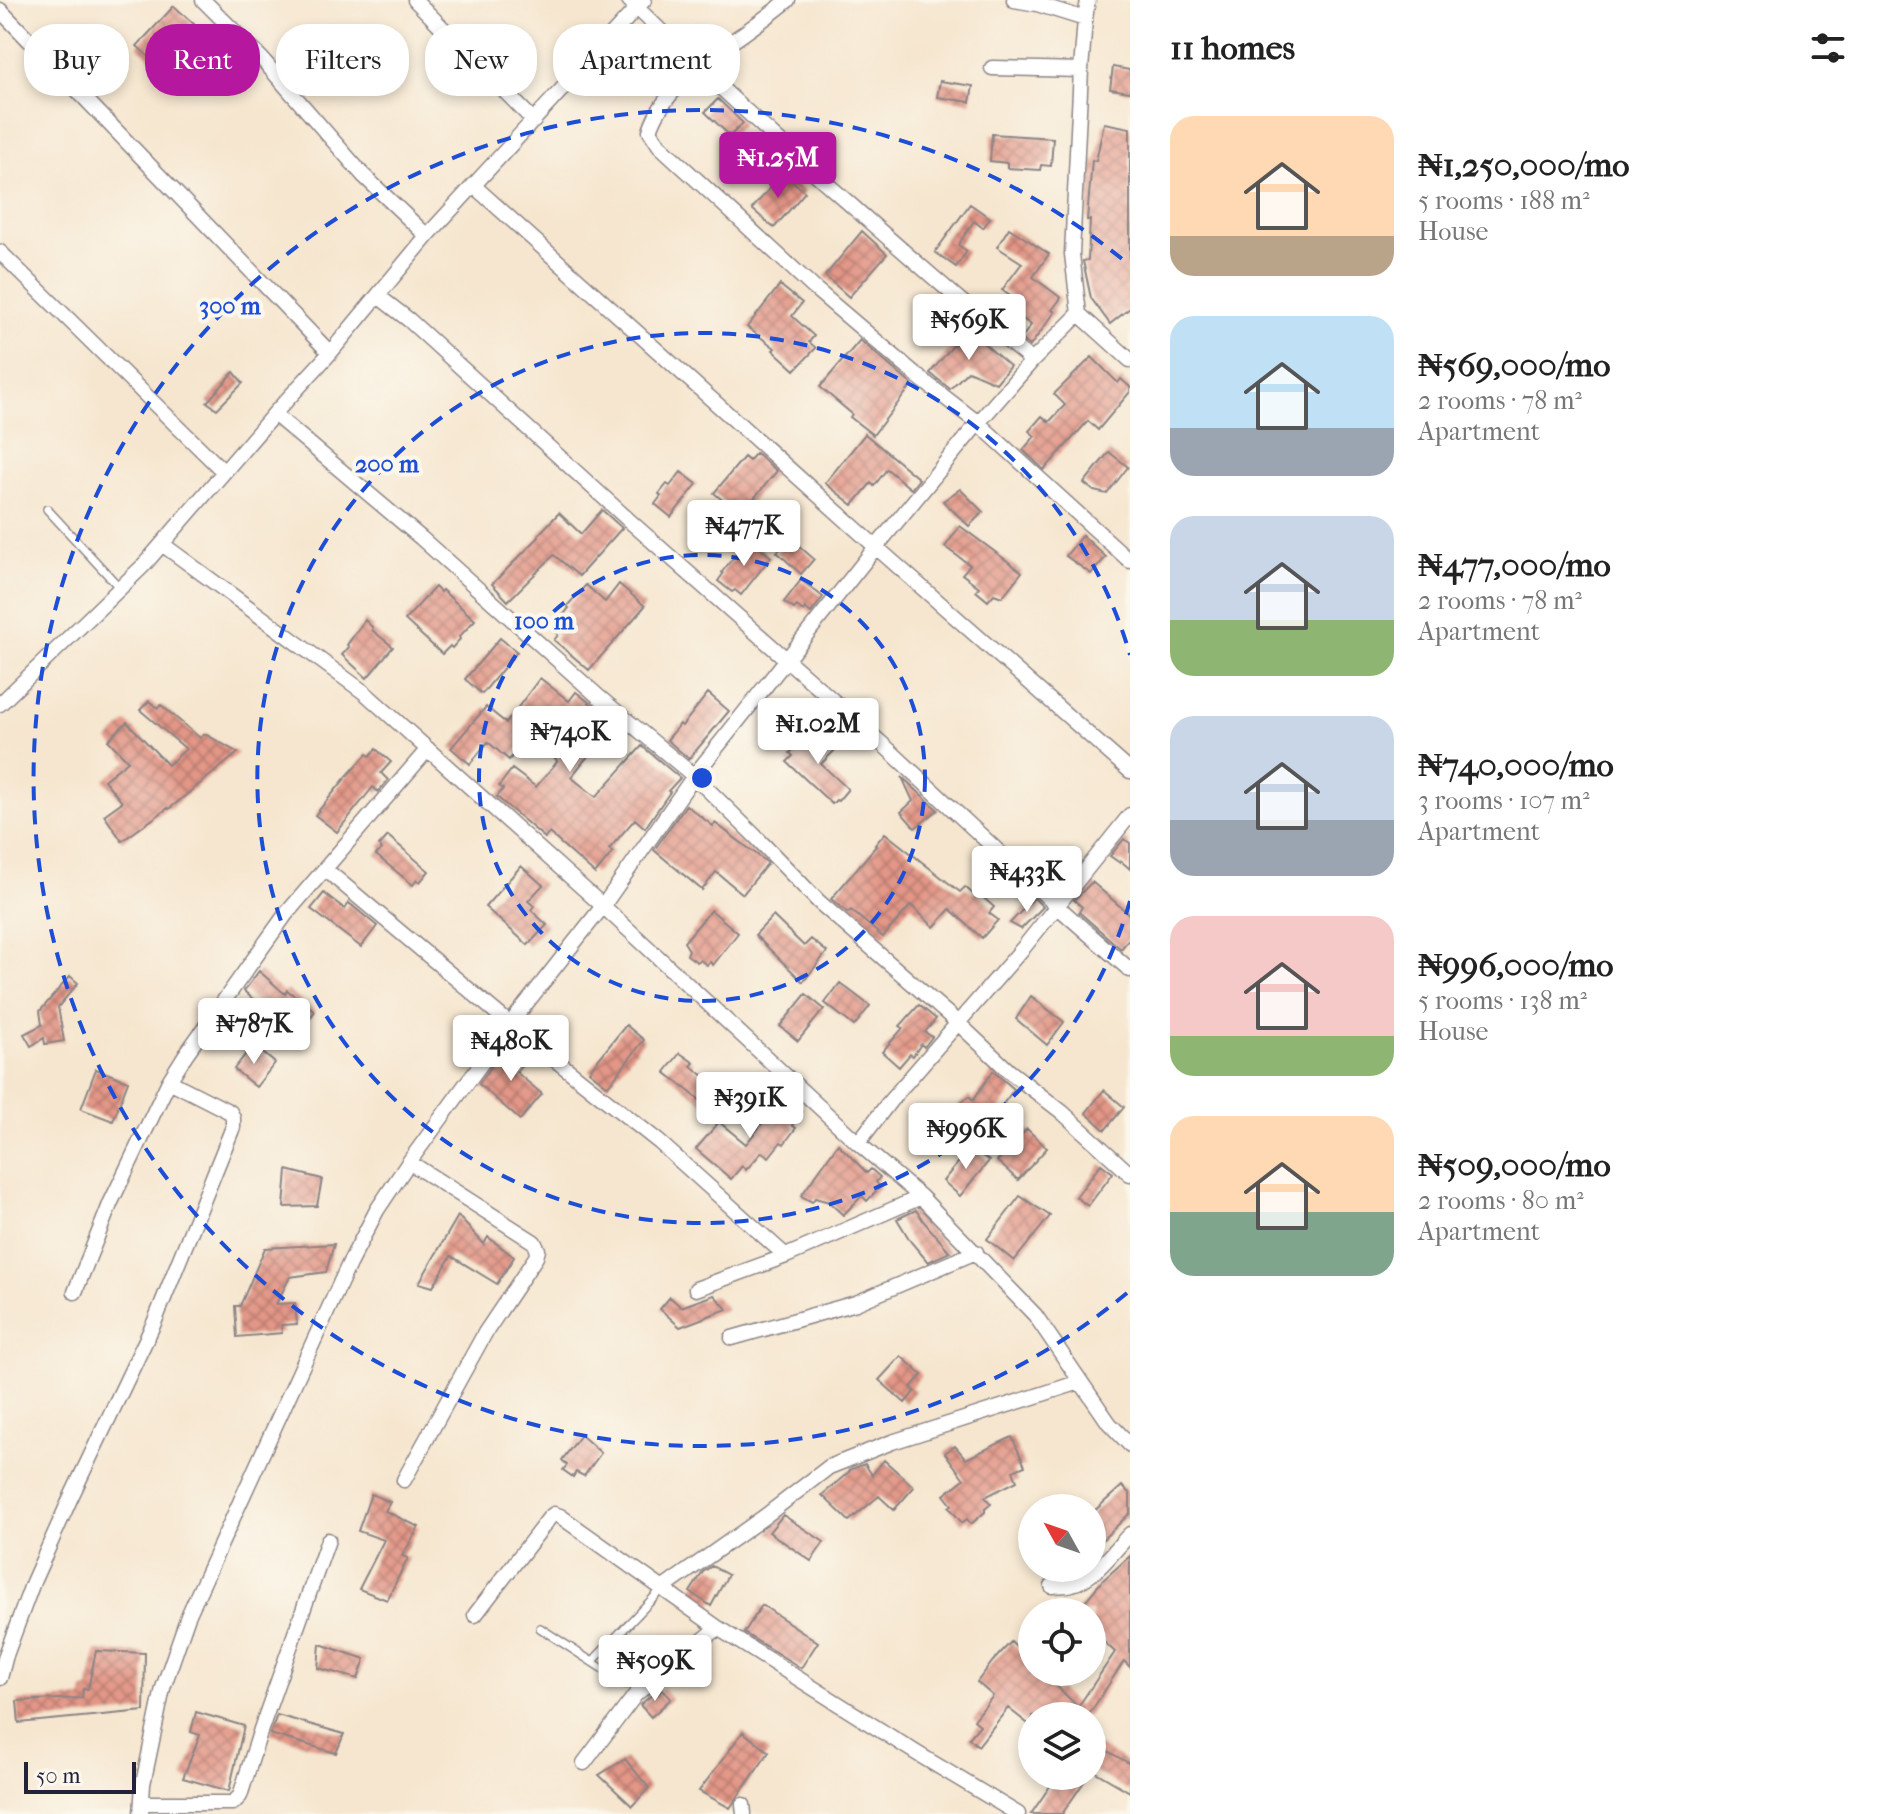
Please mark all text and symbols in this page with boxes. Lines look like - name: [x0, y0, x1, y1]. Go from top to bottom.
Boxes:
- chip: Buy: [24, 24, 129, 96]
- chip: Rent: [145, 24, 260, 96]
- chip: Filters: [276, 24, 409, 96]
- chip: New: [425, 24, 537, 96]
- chip: Apartment: [553, 24, 740, 96]
- icon: filters: [1806, 26, 1850, 70]
- text: 11 homes: [1170, 28, 1295, 68]
- pin: ₦1.25M: [713, 132, 843, 200]
- text: ₦1.25M: [737, 142, 819, 173]
- text: ₦1,250,000/mo: [1418, 145, 1630, 185]
- icon: home: [1234, 148, 1330, 244]
- text: 5 rooms · 188 m²: [1418, 185, 1590, 216]
- text: House: [1418, 216, 1488, 247]
- text: 300 m: [199, 292, 262, 320]
- pin: ₦569K: [913, 294, 1025, 362]
- text: ₦569K: [931, 304, 1007, 335]
- text: ₦569,000/mo: [1418, 345, 1610, 385]
- icon: home: [1234, 348, 1330, 444]
- text: 2 rooms · 78 m²: [1418, 385, 1582, 416]
- text: Apartment: [1418, 416, 1540, 447]
- text: 200 m: [355, 450, 420, 478]
- pin: ₦477K: [688, 500, 800, 568]
- text: ₦477K: [705, 510, 783, 541]
- text: ₦477,000/mo: [1418, 545, 1611, 585]
- icon: home: [1234, 548, 1330, 644]
- text: 2 rooms · 78 m²: [1418, 585, 1582, 616]
- text: 100 m: [514, 607, 575, 635]
- text: Apartment: [1418, 616, 1540, 647]
- pin: ₦1.02M: [753, 698, 883, 766]
- pin: ₦740K: [514, 706, 626, 774]
- text: ₦1.02M: [776, 708, 860, 739]
- text: ₦740K: [530, 716, 610, 747]
- text: ₦740,000/mo: [1418, 745, 1614, 785]
- icon: home: [1234, 748, 1330, 844]
- centre of rings: [688, 764, 716, 792]
- text: 3 rooms · 107 m²: [1418, 785, 1590, 816]
- text: Apartment: [1418, 816, 1540, 847]
- pin: ₦433K: [971, 846, 1083, 914]
- text: ₦433K: [990, 856, 1064, 887]
- text: ₦996,000/mo: [1418, 945, 1614, 985]
- icon: home: [1234, 948, 1330, 1044]
- text: 5 rooms · 138 m²: [1418, 985, 1587, 1016]
- pin: ₦787K: [198, 998, 310, 1066]
- text: ₦787K: [216, 1008, 292, 1039]
- pin: ₦480K: [455, 1015, 567, 1083]
- text: House: [1418, 1016, 1488, 1047]
- text: ₦480K: [471, 1025, 551, 1056]
- pin: ₦391K: [694, 1072, 806, 1140]
- text: ₦391K: [714, 1082, 786, 1113]
- pin: ₦996K: [910, 1103, 1022, 1171]
- text: ₦996K: [926, 1113, 1006, 1144]
- text: ₦509,000/mo: [1418, 1145, 1611, 1185]
- icon: home: [1234, 1148, 1330, 1244]
- text: 2 rooms · 80 m²: [1418, 1185, 1584, 1216]
- text: Apartment: [1418, 1216, 1540, 1247]
- north arrow: [1018, 1494, 1106, 1582]
- map controls: [1018, 1494, 1106, 1790]
- button: locate: [1018, 1598, 1106, 1686]
- pin: ₦509K: [599, 1635, 711, 1703]
- text: ₦509K: [617, 1645, 693, 1676]
- button: layers: [1018, 1702, 1106, 1790]
- scale bar: [24, 1758, 136, 1794]
- text: 50 m: [36, 1763, 81, 1789]

